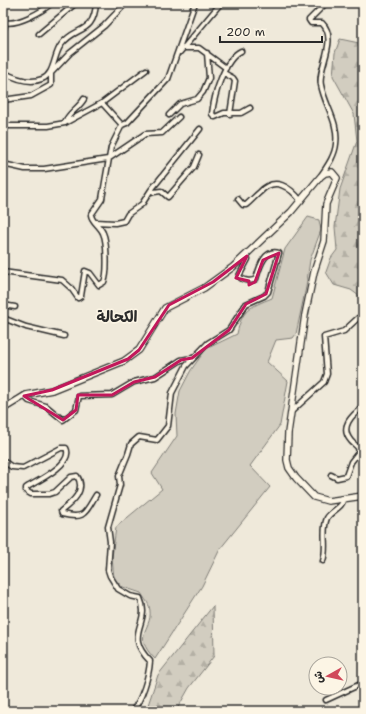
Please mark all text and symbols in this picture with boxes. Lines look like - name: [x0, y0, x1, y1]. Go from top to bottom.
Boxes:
- scale bar: [220, 18, 322, 44]
- text: 200 m: [226, 24, 265, 40]
- district label: الكحالة: [97, 307, 138, 327]
- north arrow: [308, 656, 348, 696]
- text: ش: [310, 670, 327, 684]

